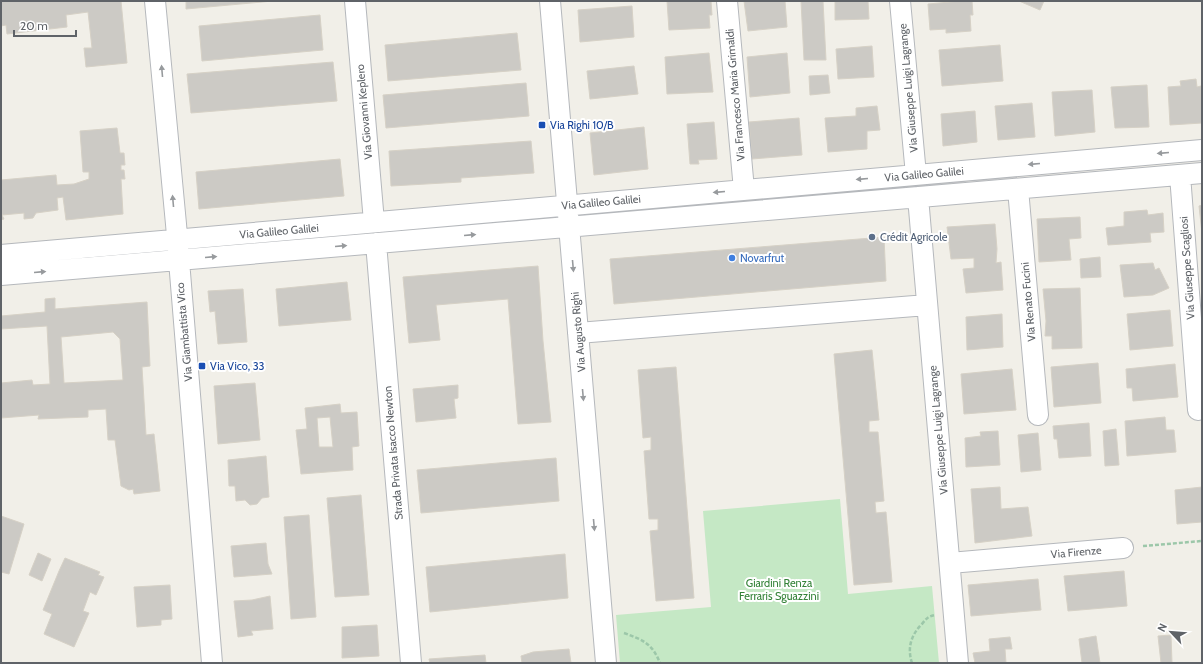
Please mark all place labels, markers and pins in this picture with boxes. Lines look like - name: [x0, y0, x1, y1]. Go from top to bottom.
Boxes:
- place label: Via Righi 10/B: [550, 118, 614, 132]
- marker: Via Righi 10/B: [537, 120, 547, 130]
- place label: Crédit Agricole: [880, 230, 948, 244]
- marker: Crédit Agricole: [867, 232, 877, 242]
- place label: Novarfrut: [740, 251, 785, 265]
- marker: Novarfrut: [727, 253, 737, 263]
- place label: Via Vico, 33: [210, 359, 265, 373]
- marker: Via Vico, 33: [197, 361, 207, 371]

